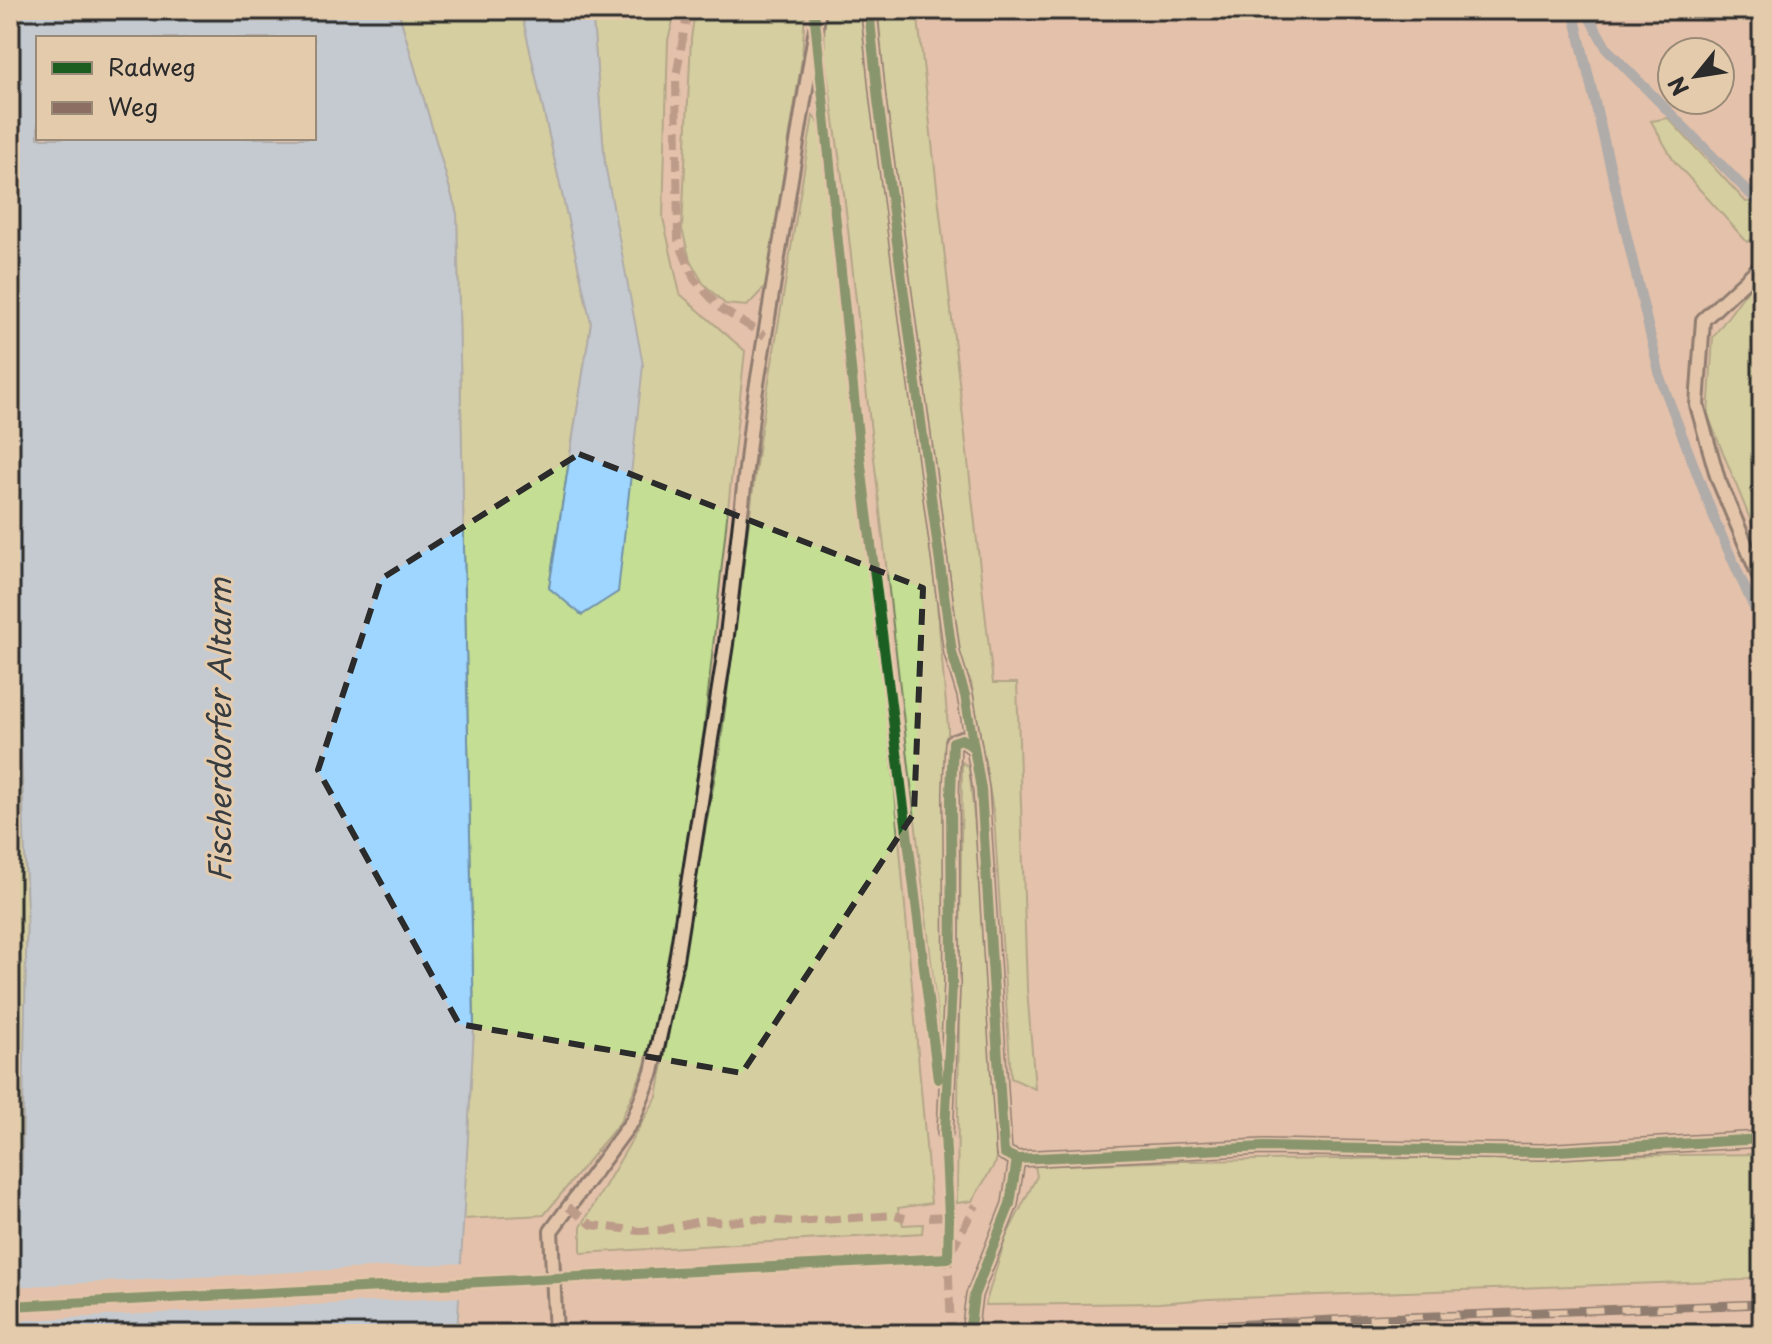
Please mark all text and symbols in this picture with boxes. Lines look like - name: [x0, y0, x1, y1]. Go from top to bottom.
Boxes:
- legend: [36, 36, 316, 140]
- north arrow: [1656, 36, 1736, 116]
- text: Radweg: [108, 48, 196, 84]
- text: N: [1659, 71, 1696, 103]
- text: Weg: [108, 88, 158, 124]
- water label: Fischerdorfer Altarm: [196, 577, 241, 882]

